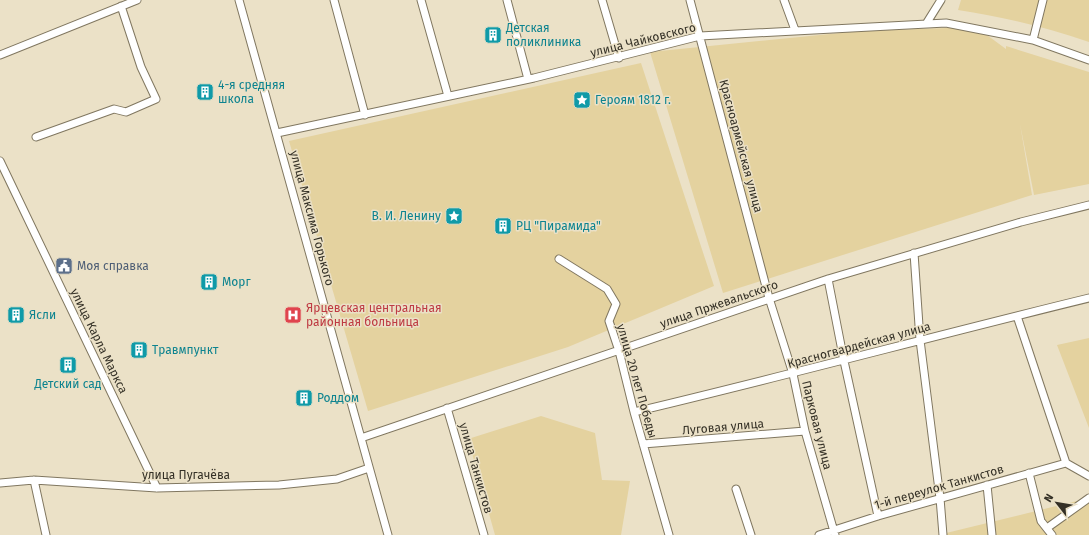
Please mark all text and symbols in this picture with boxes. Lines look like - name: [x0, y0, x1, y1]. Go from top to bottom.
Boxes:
- street label: улица Чайковского: [589, 20, 697, 60]
- place label: Детская поликлиника: [505, 21, 581, 49]
- building icon: Детская поликлиника: [483, 25, 503, 45]
- place label: 4-я средняя школа: [218, 78, 285, 106]
- street label: Красноармейская улица: [716, 78, 766, 214]
- building icon: 4-я средняя школа: [195, 82, 215, 102]
- place icon: Героям 1812 г.: [572, 90, 592, 110]
- place label: Героям 1812 г.: [595, 93, 671, 107]
- street label: улица Максима Горького: [287, 149, 337, 287]
- place icon: В. И. Ленину: [444, 206, 464, 226]
- place label: В. И. Ленину: [372, 209, 441, 223]
- building icon: РЦ "Пирамида": [493, 216, 513, 236]
- place label: РЦ "Пирамида": [516, 219, 601, 233]
- public building icon: Моя справка: [54, 256, 74, 276]
- place label: Моя справка: [77, 259, 149, 273]
- building icon: Морг: [199, 272, 219, 292]
- place label: Морг: [222, 275, 251, 289]
- street label: улица Пржевальского: [658, 277, 780, 331]
- street label: улица Карла Маркса: [67, 286, 131, 396]
- place label: Ярцевская центральная районная больница: [306, 301, 442, 329]
- building icon: Ясли: [6, 305, 26, 325]
- hospital icon: Ярцевская центральная районная больница: [283, 305, 303, 325]
- place label: Ясли: [29, 308, 56, 322]
- street label: Красногвардейская улица: [786, 319, 932, 371]
- street label: улица 20 лет Победы: [614, 322, 660, 440]
- building icon: Травмпункт: [129, 340, 149, 360]
- place label: Травмпункт: [152, 343, 219, 357]
- building icon: Детский сад: [58, 355, 78, 375]
- place label: Детский сад: [33, 377, 102, 391]
- street label: Парковая улица: [799, 379, 835, 471]
- building icon: Роддом: [294, 388, 314, 408]
- place label: Роддом: [317, 391, 359, 405]
- street label: Луговая улица: [682, 416, 764, 438]
- street label: улица Танкистов: [456, 421, 496, 515]
- street label: 1-й переулок Танкистов: [873, 462, 1006, 512]
- street label: улица Пугачёва: [142, 468, 230, 482]
- north arrow: [1037, 483, 1077, 523]
- text: N: [1041, 492, 1056, 505]

